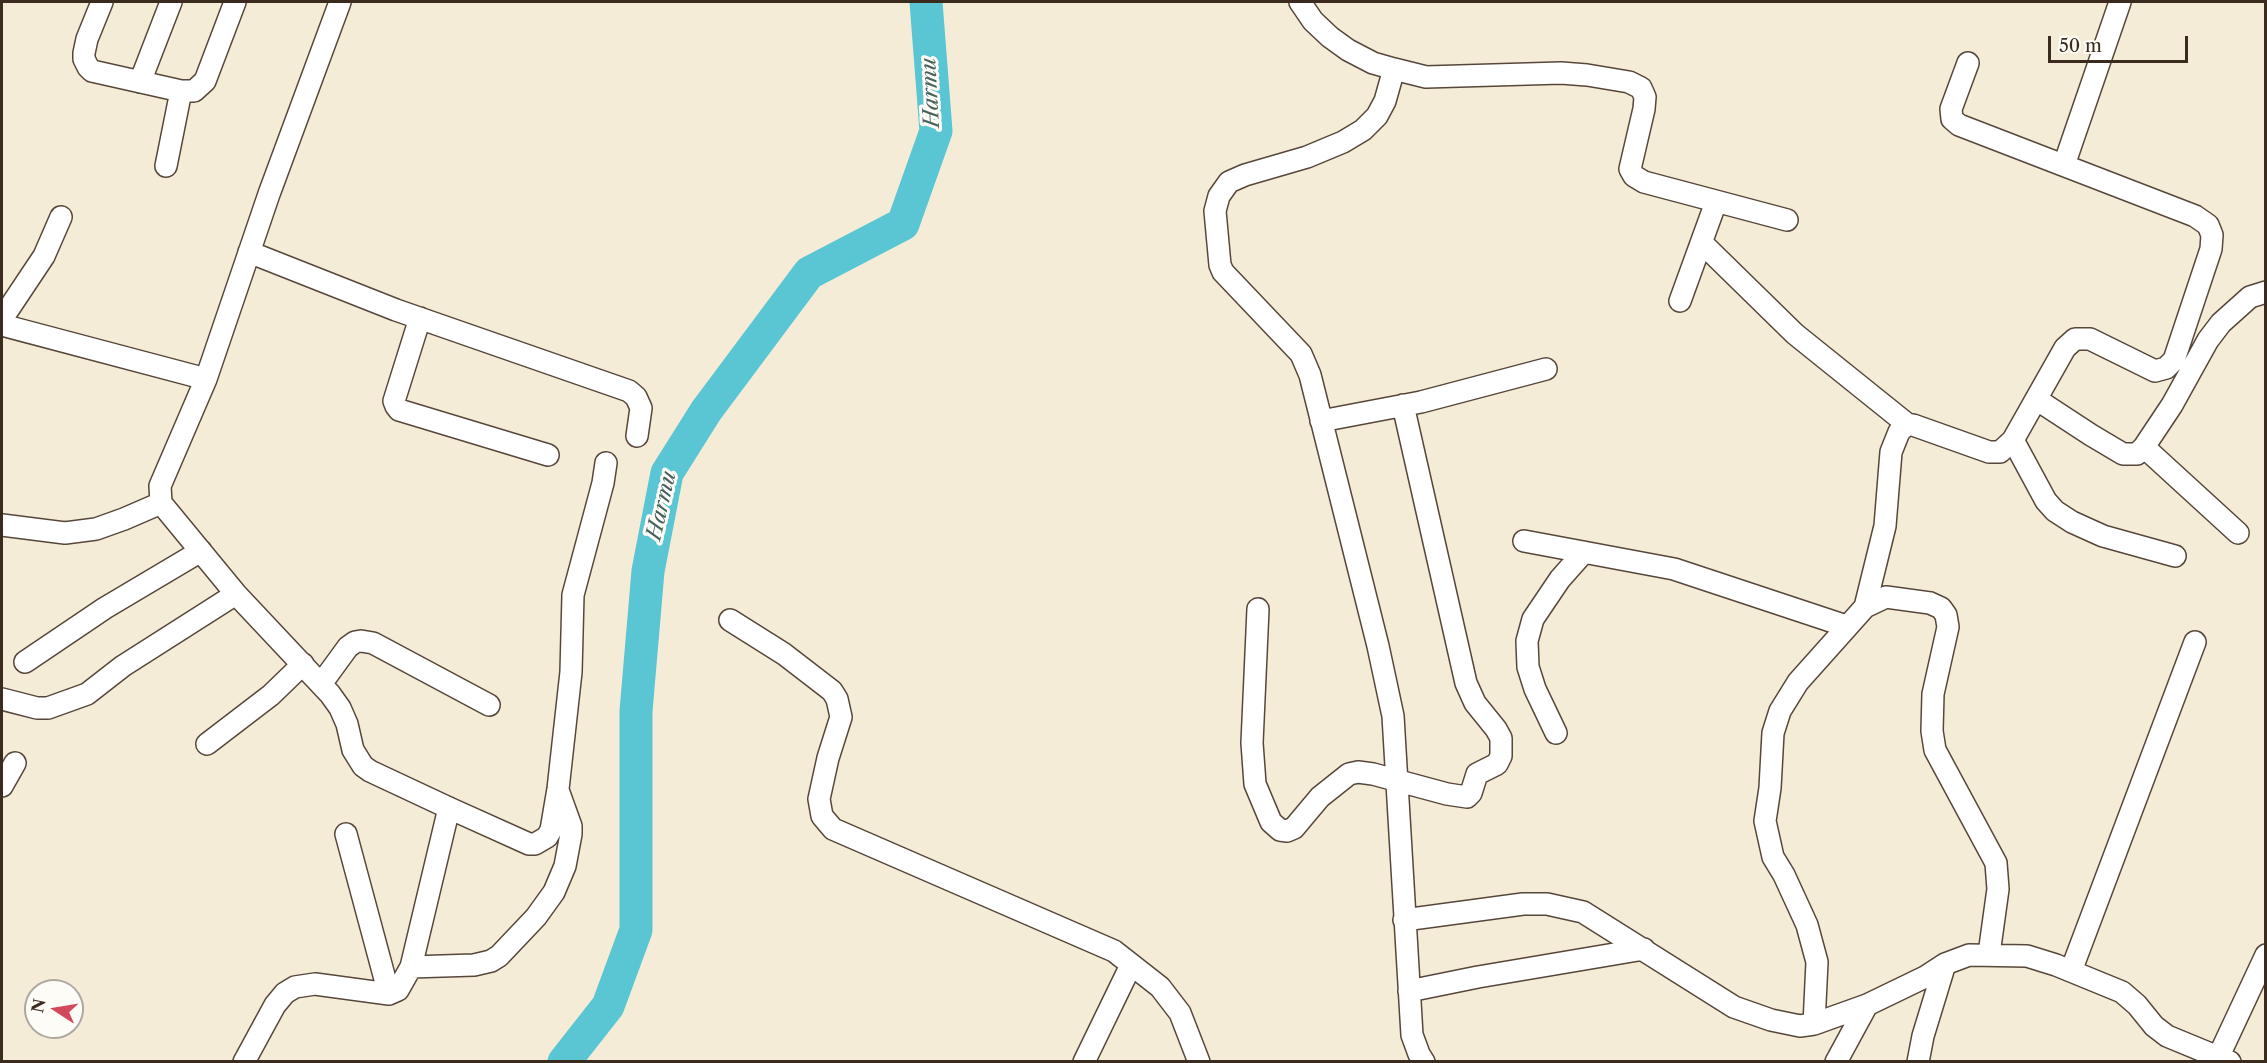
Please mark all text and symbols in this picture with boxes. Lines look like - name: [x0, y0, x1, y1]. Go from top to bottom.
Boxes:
- scale bar: [2051, 24, 2190, 62]
- text: 50 m: [2059, 35, 2102, 57]
- water label: Harmu: [917, 58, 945, 128]
- water label: Harmu: [642, 469, 682, 543]
- north arrow: [24, 979, 84, 1039]
- text: N: [27, 997, 50, 1015]

